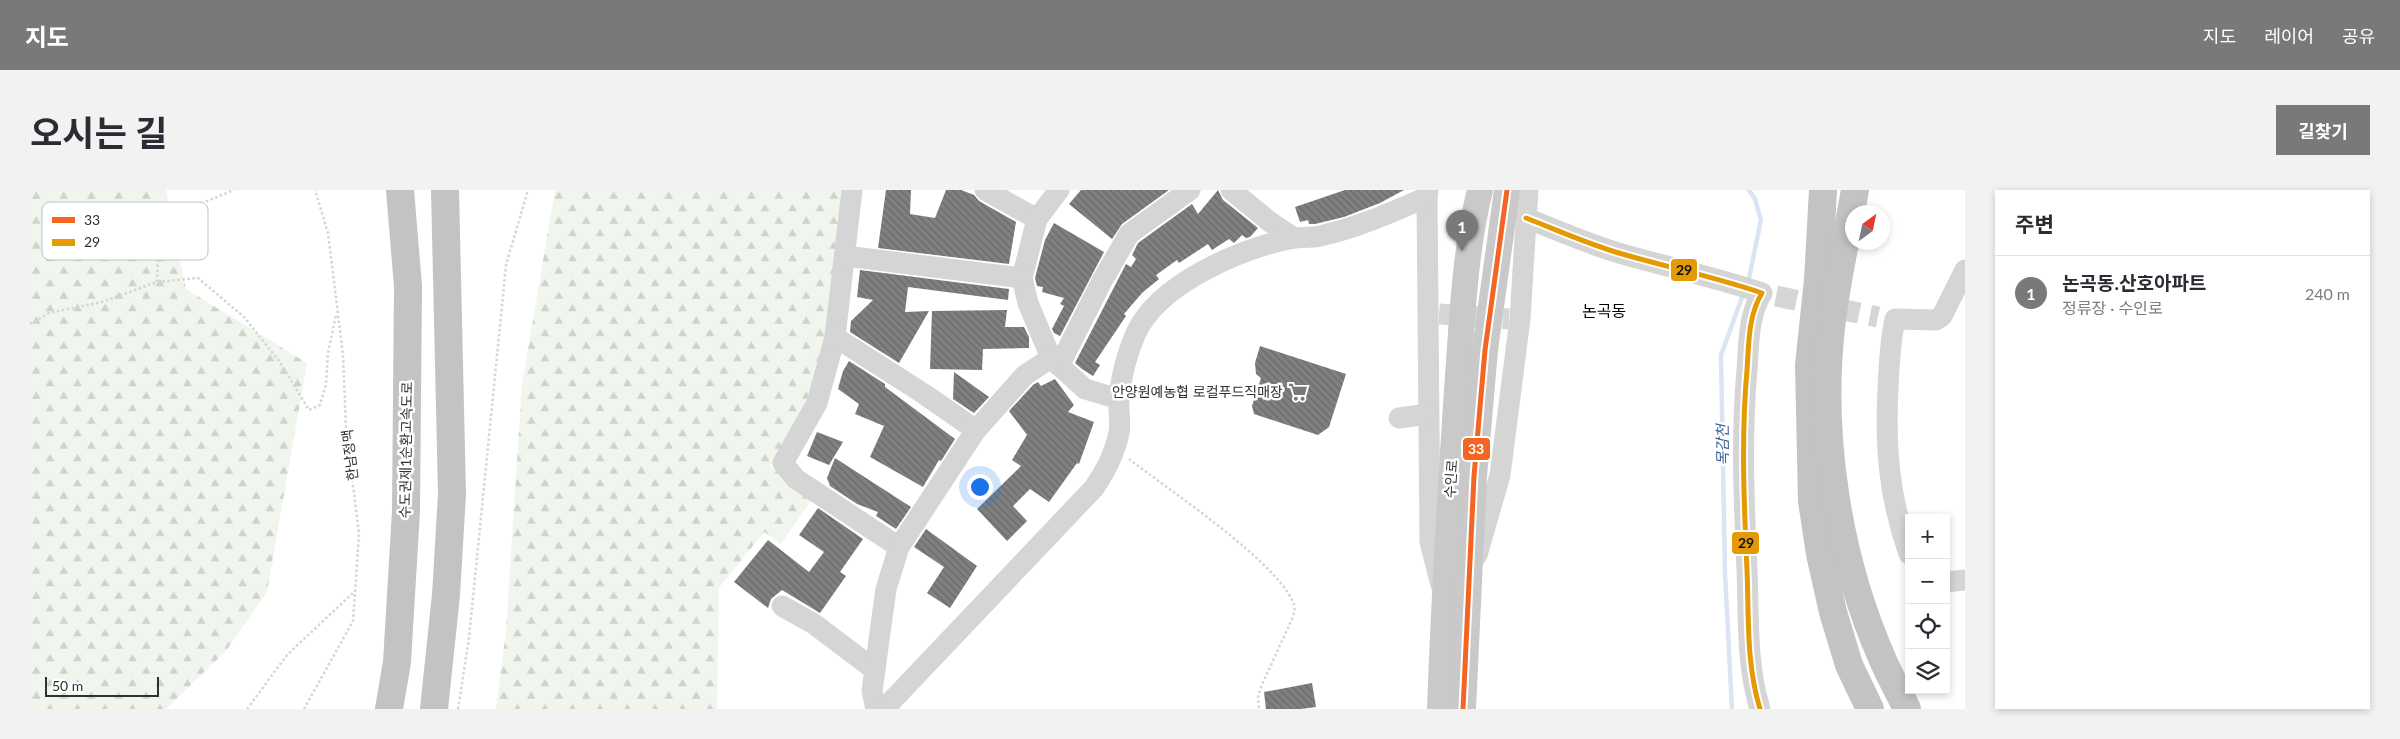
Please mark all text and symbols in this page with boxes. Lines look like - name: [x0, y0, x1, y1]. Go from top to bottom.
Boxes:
- text: 지도: [25, 22, 69, 51]
- text: 지도: [2203, 25, 2236, 47]
- text: 레이어: [2264, 25, 2314, 47]
- text: 공유: [2342, 25, 2375, 47]
- button: 길찾기: [2276, 105, 2370, 155]
- text: 오시는 길: [30, 111, 167, 153]
- legend: [42, 202, 208, 260]
- north arrow: [1845, 205, 1890, 250]
- pin: 1: [1446, 210, 1478, 251]
- text: 33: [84, 211, 100, 228]
- text: 주변: [2015, 211, 2054, 236]
- text: 29: [84, 233, 100, 250]
- line badge: 29: [1670, 258, 1698, 282]
- text: 29: [1676, 261, 1692, 278]
- text: 논곡동.산호아파트: [2062, 271, 2206, 294]
- text: 1: [2026, 284, 2036, 303]
- text: 240 m: [2305, 284, 2350, 303]
- text: 정류장 · 수인로: [2062, 298, 2163, 317]
- district label: 논곡동: [1582, 301, 1626, 320]
- street label: 수도권제1순환고속도로: [396, 381, 415, 519]
- supermarket icon: 안양원예농협 로컬푸드직매장: [1287, 381, 1309, 403]
- place label: 안양원예농협 로컬푸드직매장: [1112, 383, 1283, 400]
- water label: 목감천: [1713, 422, 1731, 466]
- street label: 한남정맥: [338, 428, 361, 482]
- line badge: 33: [1462, 437, 1491, 461]
- text: 33: [1468, 440, 1484, 457]
- street label: 수인로: [1441, 459, 1460, 499]
- your location: [967, 474, 993, 500]
- map controls: [1905, 514, 1950, 694]
- button: +: [1905, 514, 1950, 559]
- line badge: 29: [1731, 531, 1760, 555]
- text: 29: [1738, 534, 1754, 551]
- button: −: [1905, 559, 1950, 604]
- button: locate: [1905, 604, 1950, 649]
- button: layers: [1905, 649, 1950, 694]
- scale bar: [45, 674, 159, 697]
- text: 50 m: [52, 677, 83, 694]

